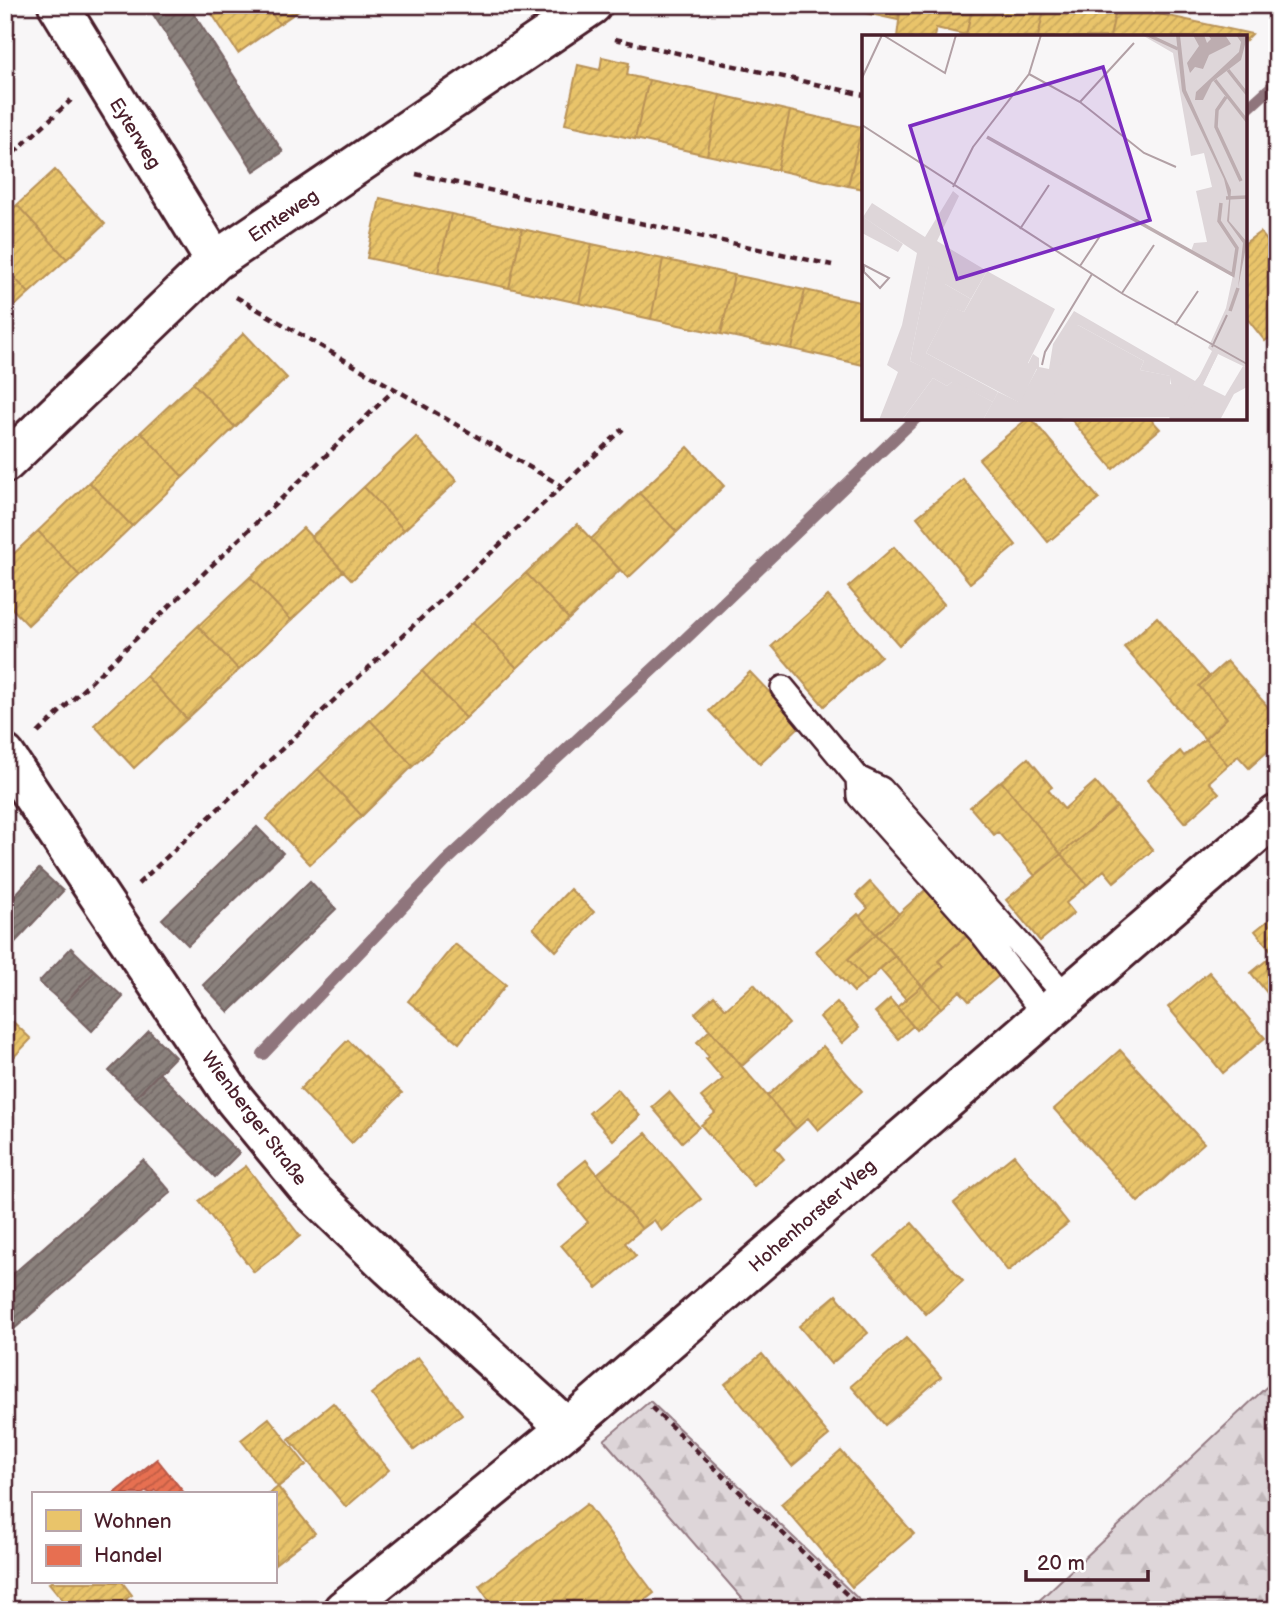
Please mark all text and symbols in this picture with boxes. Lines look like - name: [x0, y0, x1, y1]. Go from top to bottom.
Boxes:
- inset map: [862, 35, 1247, 420]
- street label: Eyterweg: [104, 94, 166, 174]
- street label: Emteweg: [244, 184, 323, 248]
- street label: Wienberger Straße: [196, 1047, 312, 1190]
- street label: Hohenhorster Weg: [745, 1155, 881, 1278]
- legend: [32, 1492, 276, 1584]
- text: Wohnen: [94, 1509, 172, 1534]
- scale bar: [1026, 1538, 1149, 1582]
- text: Handel: [94, 1543, 162, 1568]
- text: 20 m: [1037, 1551, 1085, 1576]

